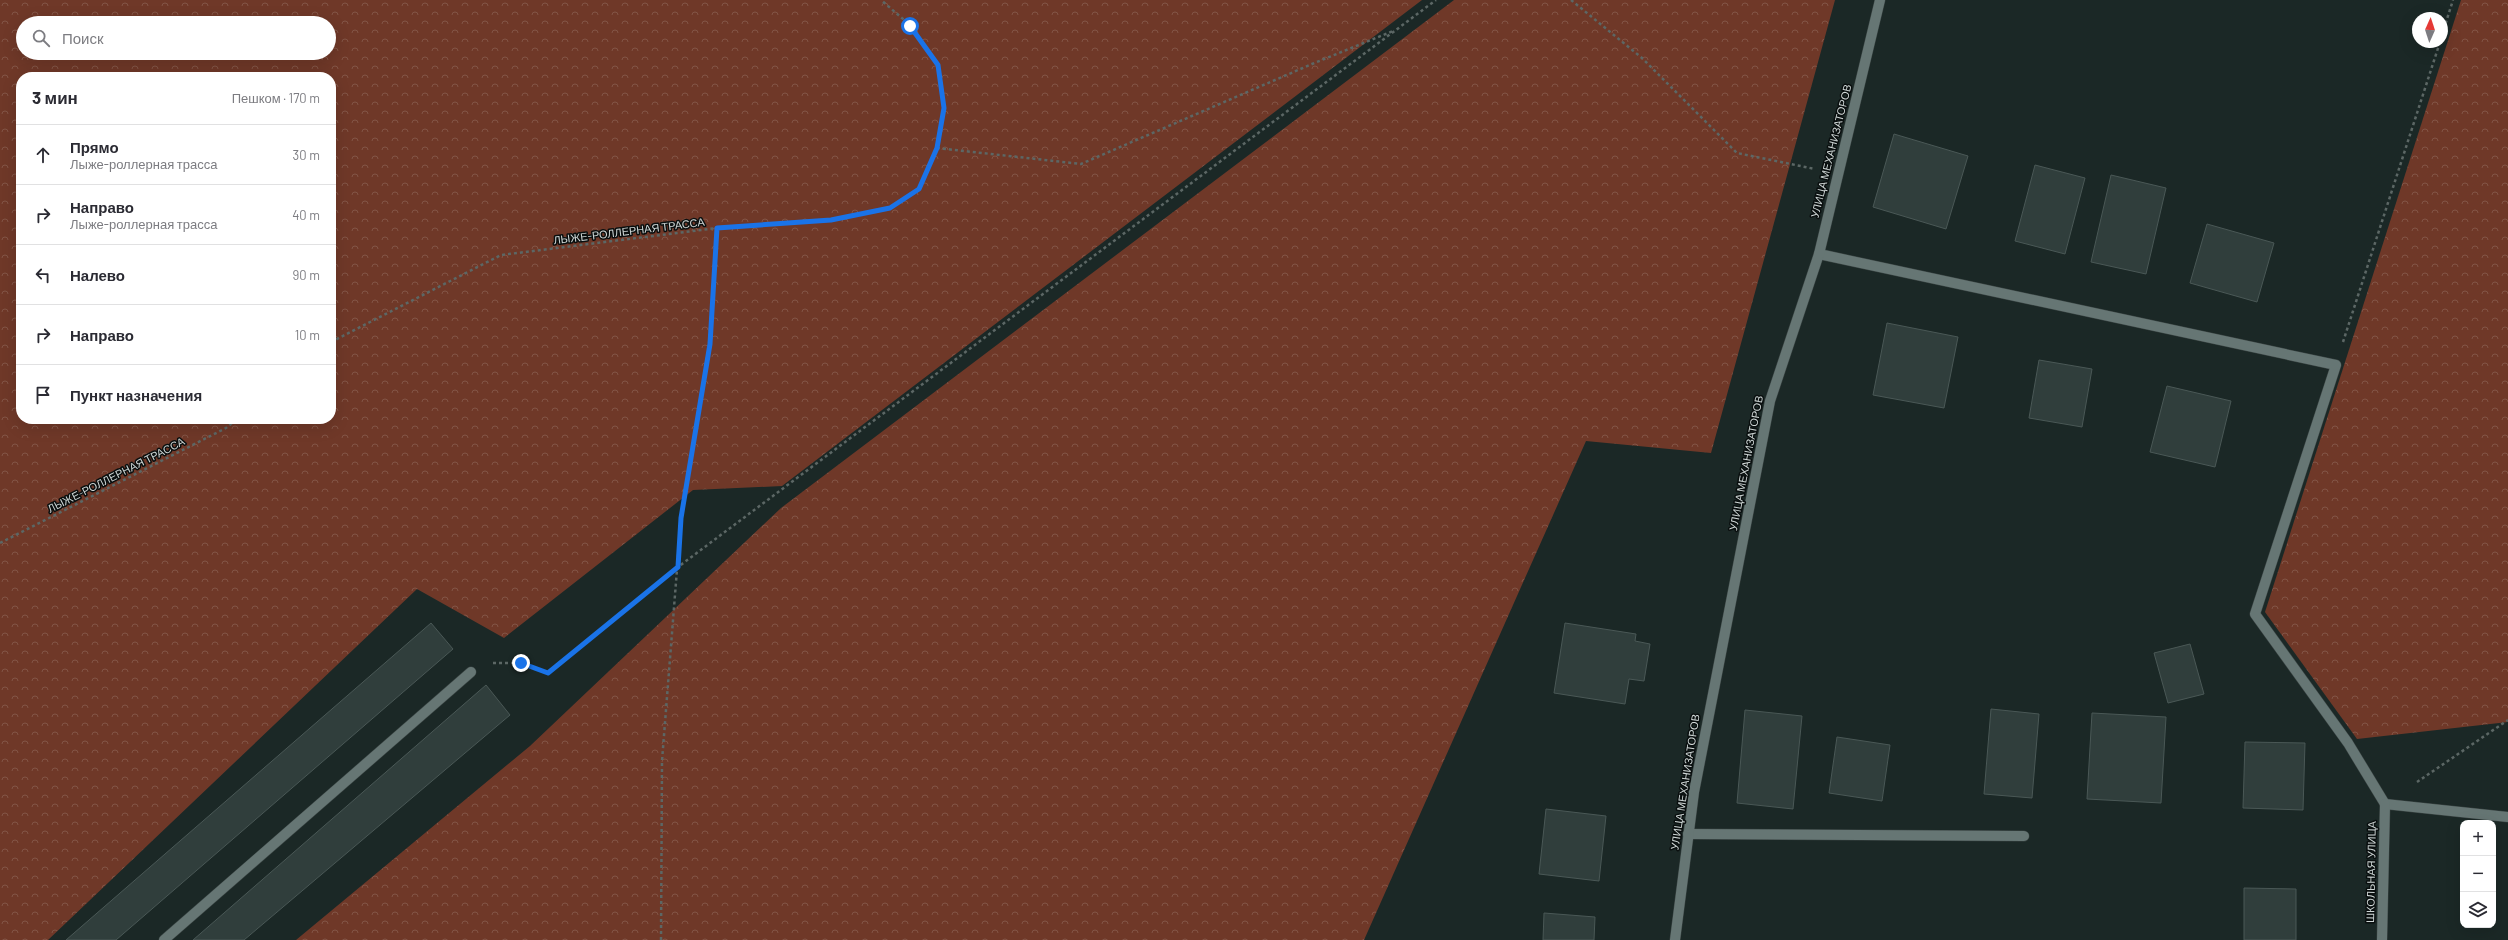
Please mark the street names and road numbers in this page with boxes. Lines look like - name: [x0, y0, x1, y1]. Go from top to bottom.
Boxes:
- street label: УЛИЦА МЕХАНИЗАТОРОВ: [1808, 83, 1853, 219]
- street label: ЛЫЖЕ-РОЛЛЕРНАЯ ТРАССА: [553, 215, 706, 246]
- street label: УЛИЦА МЕХАНИЗАТОРОВ: [1726, 394, 1765, 532]
- street label: ЛЫЖЕ-РОЛЛЕРНАЯ ТРАССА: [45, 434, 187, 515]
- street label: УЛИЦА МЕХАНИЗАТОРОВ: [1667, 713, 1702, 851]
- street label: ШКОЛЬНАЯ УЛИЦА: [2363, 820, 2378, 923]

